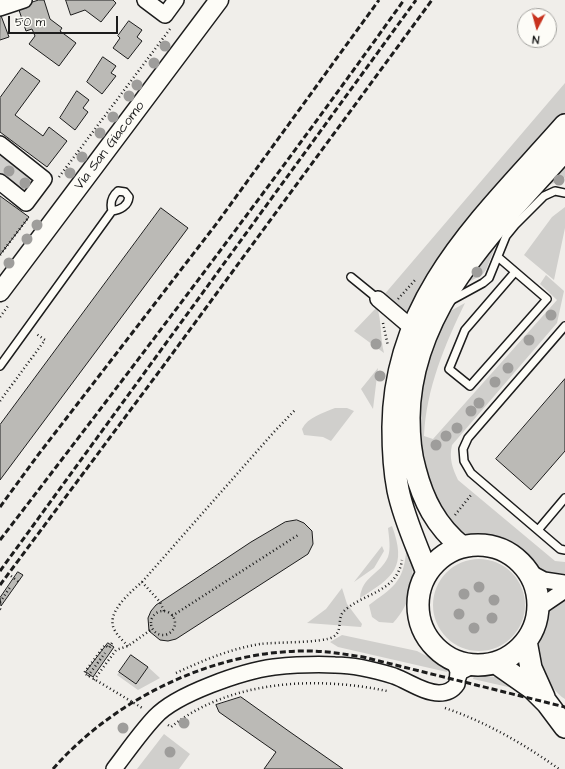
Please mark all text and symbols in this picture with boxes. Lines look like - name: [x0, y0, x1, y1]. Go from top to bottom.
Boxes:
- scale bar: [10, 8, 120, 34]
- north arrow: [517, 8, 557, 48]
- text: 50 m: [15, 14, 45, 31]
- text: N: [532, 32, 540, 47]
- street label: Via San Giacomo: [71, 98, 149, 194]

